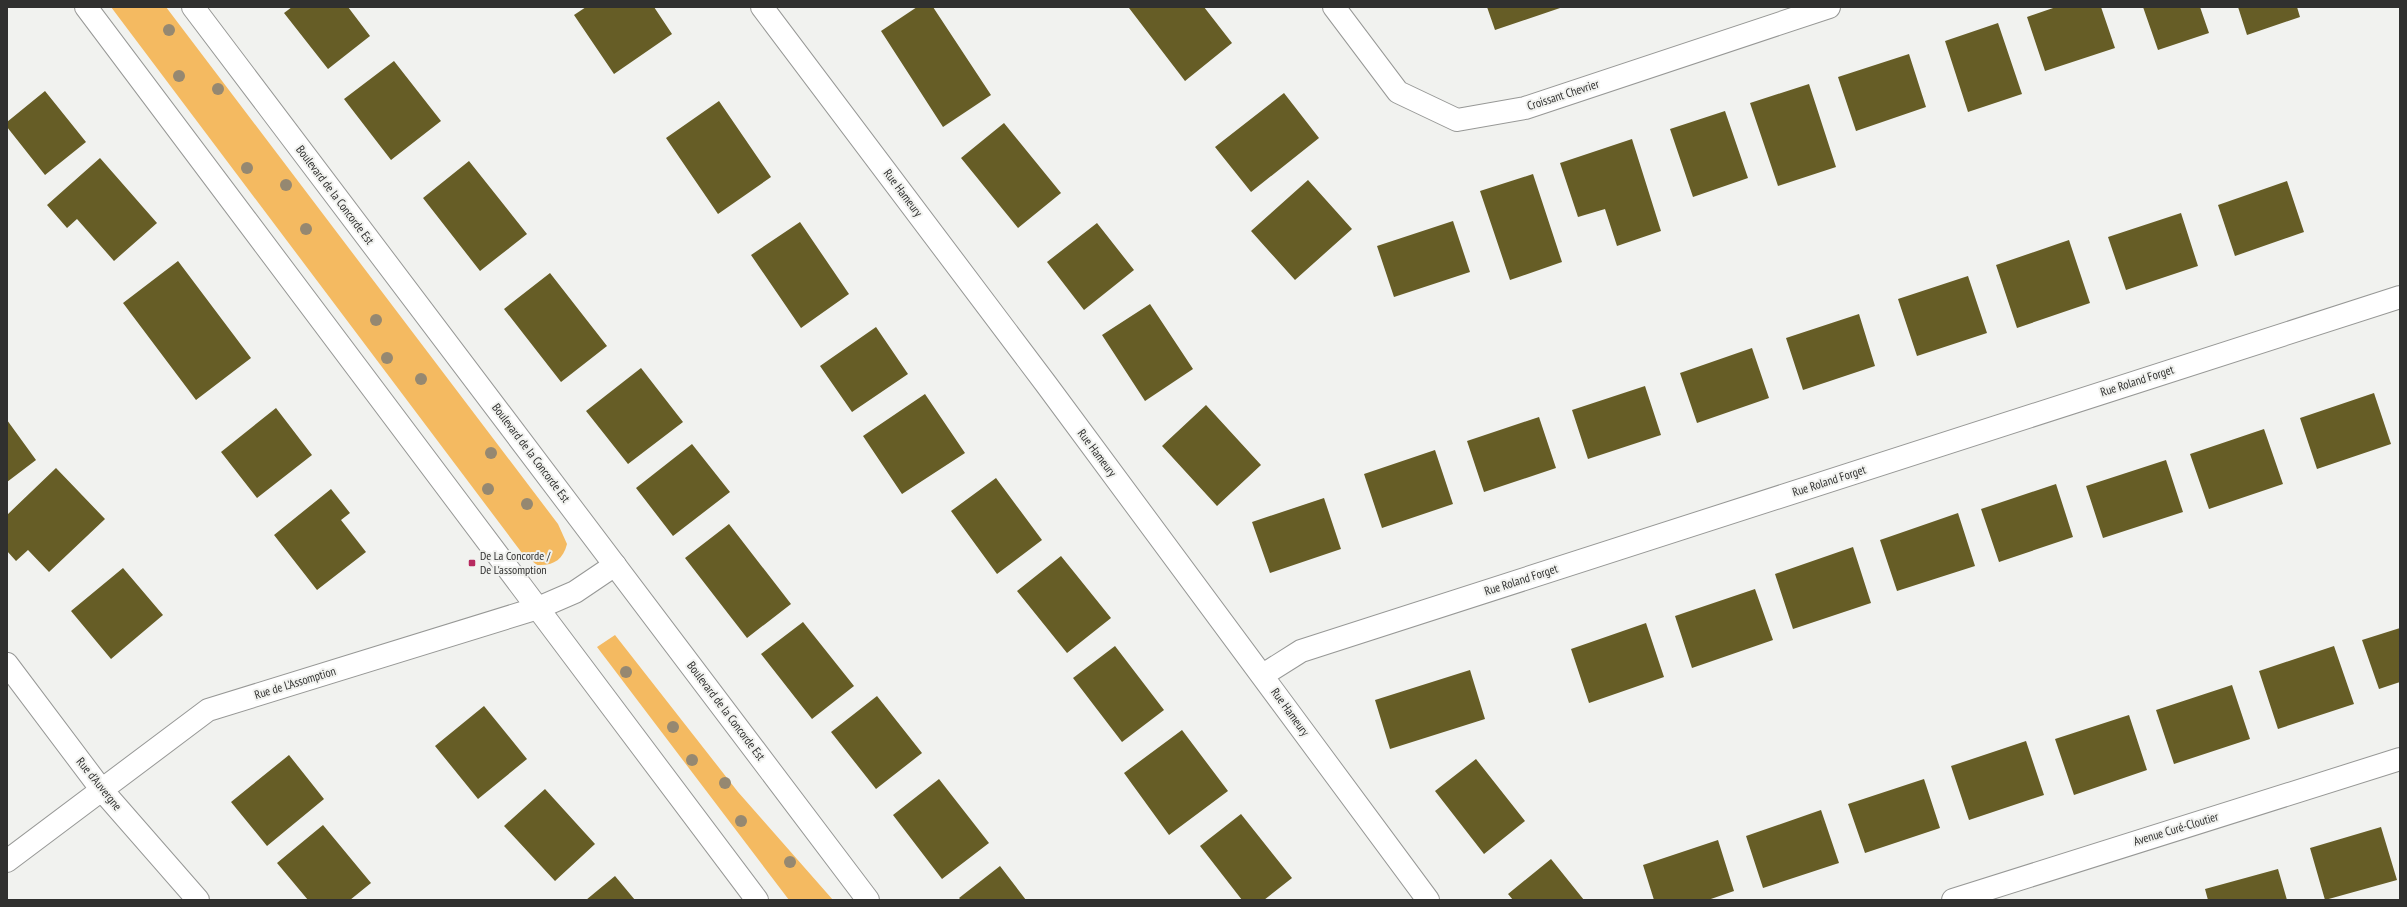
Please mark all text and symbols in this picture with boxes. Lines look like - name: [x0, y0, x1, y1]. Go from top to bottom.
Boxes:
- street label: Croissant Chevrier: [1525, 76, 1601, 113]
- street label: Boulevard de la Concorde Est: [293, 142, 378, 248]
- street label: Rue Hameury: [881, 166, 926, 220]
- street label: Rue Roland Forget: [2098, 361, 2176, 399]
- street label: Boulevard de la Concorde Est: [489, 400, 574, 506]
- street label: Rue Hameury: [1075, 426, 1120, 480]
- street label: Rue Roland Forget: [1790, 461, 1868, 499]
- place label: De La Concorde / De L'assomption: [480, 548, 551, 577]
- marker: De La Concorde / De L'assomption: [467, 558, 477, 568]
- street label: Rue Roland Forget: [1482, 560, 1560, 598]
- street label: Boulevard de la Concorde Est: [684, 658, 769, 764]
- street label: Rue de L'Assomption: [252, 663, 337, 702]
- street label: Rue Hameury: [1268, 685, 1313, 739]
- street label: Rue d'Auvergne: [73, 754, 125, 813]
- street label: Avenue Curé-Cloutier: [2132, 808, 2221, 849]

